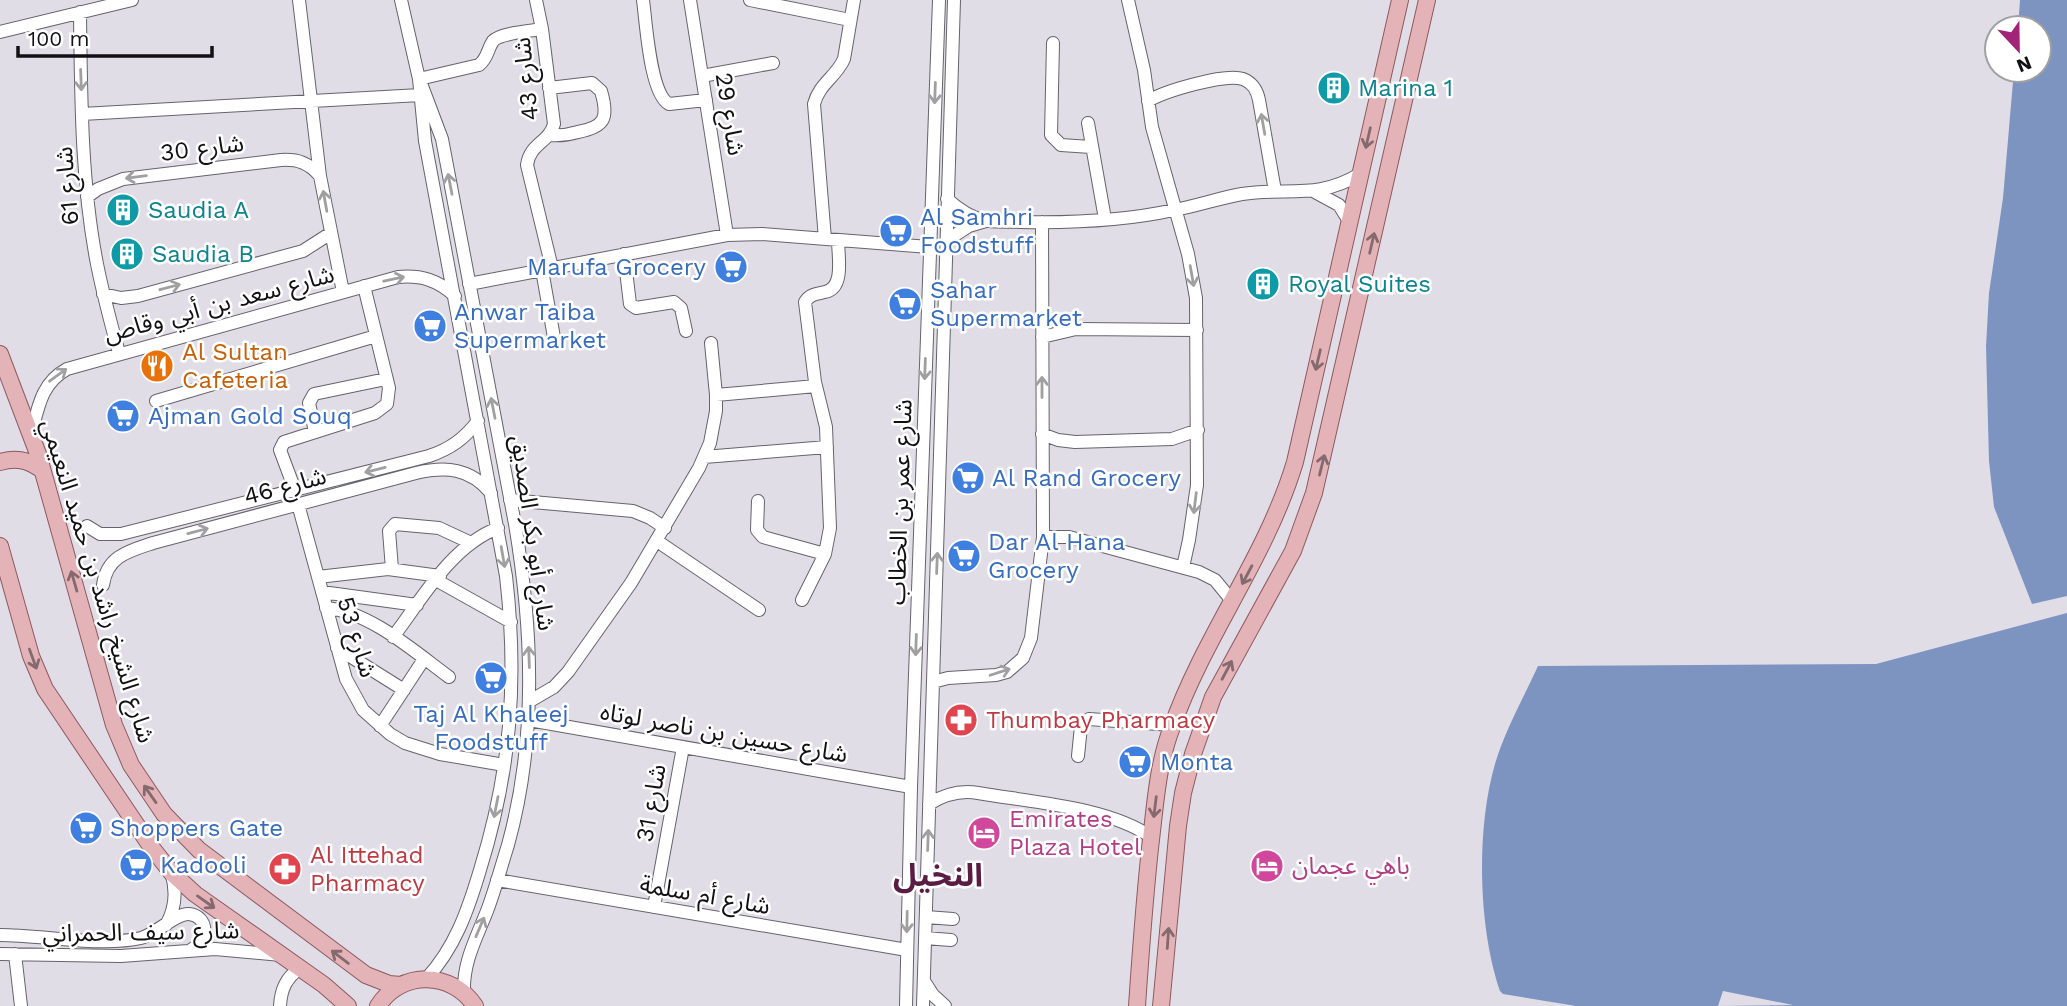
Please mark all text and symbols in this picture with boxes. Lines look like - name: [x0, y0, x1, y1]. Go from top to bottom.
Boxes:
- scale bar: [18, 14, 212, 58]
- north arrow: [1983, 14, 2053, 84]
- text: 100 m: [28, 26, 90, 51]
- street label: شارع 43: [508, 36, 547, 122]
- text: N: [2013, 51, 2035, 78]
- one-way arrow: [75, 68, 88, 91]
- building icon: Marina 1: [1315, 69, 1353, 107]
- street label: شارع 29: [707, 70, 750, 158]
- place label: Marina 1: [1358, 74, 1453, 102]
- one-way arrow: [928, 81, 941, 104]
- one-way arrow: [1256, 113, 1270, 136]
- one-way arrow: [1361, 126, 1375, 149]
- street label: شارع 30: [159, 129, 246, 170]
- street label: شارع 61: [50, 145, 87, 227]
- one-way arrow: [125, 171, 148, 184]
- one-way arrow: [443, 173, 457, 196]
- one-way arrow: [318, 190, 331, 213]
- building icon: Saudia A: [104, 191, 142, 229]
- place label: Saudia A: [148, 196, 249, 224]
- place label: Al Samhri Foodstuff: [920, 203, 1034, 259]
- supermarket icon: Al Samhri Foodstuff: [877, 212, 915, 250]
- one-way arrow: [1365, 232, 1379, 255]
- building icon: Saudia B: [108, 235, 146, 273]
- place label: Saudia B: [152, 240, 254, 268]
- supermarket icon: Marufa Grocery: [712, 248, 750, 286]
- place label: Marufa Grocery: [527, 253, 707, 281]
- street label: شارع سعد بن أبي وقاص: [100, 258, 338, 353]
- one-way arrow: [1186, 265, 1199, 287]
- building icon: Royal Suites: [1244, 265, 1282, 303]
- place label: Royal Suites: [1288, 270, 1431, 298]
- one-way arrow: [382, 271, 405, 285]
- place label: Sahar Supermarket: [930, 276, 1082, 332]
- one-way arrow: [158, 280, 181, 293]
- supermarket icon: Sahar Supermarket: [886, 285, 924, 323]
- place label: Anwar Taiba Supermarket: [454, 298, 606, 354]
- supermarket icon: Anwar Taiba Supermarket: [411, 307, 449, 345]
- place label: Al Sultan Cafeteria: [182, 338, 288, 394]
- restaurant icon: Al Sultan Cafeteria: [138, 347, 176, 385]
- one-way arrow: [1311, 348, 1324, 371]
- one-way arrow: [919, 357, 932, 380]
- one-way arrow: [49, 368, 67, 383]
- one-way arrow: [1035, 376, 1049, 399]
- supermarket icon: Ajman Gold Souq: [104, 397, 142, 435]
- one-way arrow: [485, 397, 499, 420]
- street label: شارع عمر بن الخطاب: [882, 399, 921, 605]
- place label: Ajman Gold Souq: [148, 402, 352, 430]
- street label: شارع الشيخ راشد بن حميد النعيمي: [31, 416, 161, 748]
- street label: شارع أبو بكر الصديق: [502, 433, 563, 633]
- one-way arrow: [1316, 454, 1329, 477]
- supermarket icon: Al Rand Grocery: [949, 459, 987, 497]
- street label: شارع 46: [241, 462, 330, 513]
- one-way arrow: [364, 464, 387, 477]
- place label: Al Rand Grocery: [992, 464, 1181, 492]
- one-way arrow: [1189, 492, 1202, 514]
- one-way arrow: [186, 524, 209, 537]
- place label: Dar Al Hana Grocery: [988, 528, 1125, 584]
- supermarket icon: Dar Al Hana Grocery: [945, 537, 983, 575]
- one-way arrow: [497, 545, 510, 567]
- one-way arrow: [930, 552, 943, 575]
- one-way arrow: [1240, 564, 1254, 585]
- one-way arrow: [67, 570, 80, 592]
- street label: شارع 53: [329, 593, 383, 682]
- one-way arrow: [909, 634, 922, 657]
- one-way arrow: [523, 646, 536, 669]
- one-way arrow: [28, 647, 40, 669]
- supermarket icon: Taj Al Khaleej Foodstuff: [472, 659, 510, 697]
- one-way arrow: [1220, 661, 1234, 681]
- one-way arrow: [989, 665, 1011, 677]
- street label: شارع حسين بن ناصر لوتاه: [598, 697, 850, 771]
- place label: Taj Al Khaleej Foodstuff: [413, 700, 569, 756]
- pharmacy icon: Thumbay Pharmacy: [942, 701, 980, 739]
- place label: Thumbay Pharmacy: [986, 706, 1216, 734]
- supermarket icon: Monta: [1116, 743, 1154, 781]
- place label: Monta: [1160, 748, 1233, 776]
- street label: شارع 31: [630, 762, 675, 845]
- one-way arrow: [143, 785, 157, 804]
- one-way arrow: [489, 795, 503, 817]
- one-way arrow: [1148, 795, 1161, 818]
- place label: Emirates Plaza Hotel: [1009, 805, 1142, 861]
- supermarket icon: Shoppers Gate: [67, 809, 105, 847]
- place label: Shoppers Gate: [110, 814, 283, 842]
- hotel icon: Emirates Plaza Hotel: [965, 814, 1003, 852]
- one-way arrow: [922, 829, 935, 852]
- place label: Al Ittehad Pharmacy: [310, 841, 425, 897]
- supermarket icon: Kadooli: [117, 846, 155, 884]
- hotel icon: باهي عجمان: [1248, 847, 1286, 885]
- pharmacy icon: Al Ittehad Pharmacy: [266, 850, 304, 888]
- place label: Kadooli: [160, 851, 247, 879]
- place label: باهي عجمان: [1292, 852, 1410, 885]
- district label: النخيل: [893, 856, 983, 894]
- street label: شارع أم سلمة: [637, 868, 773, 924]
- one-way arrow: [196, 895, 215, 909]
- one-way arrow: [900, 910, 914, 933]
- street label: شارع سيف الحمراني: [42, 916, 240, 952]
- one-way arrow: [475, 916, 488, 938]
- one-way arrow: [1162, 927, 1175, 950]
- one-way arrow: [331, 950, 350, 964]

